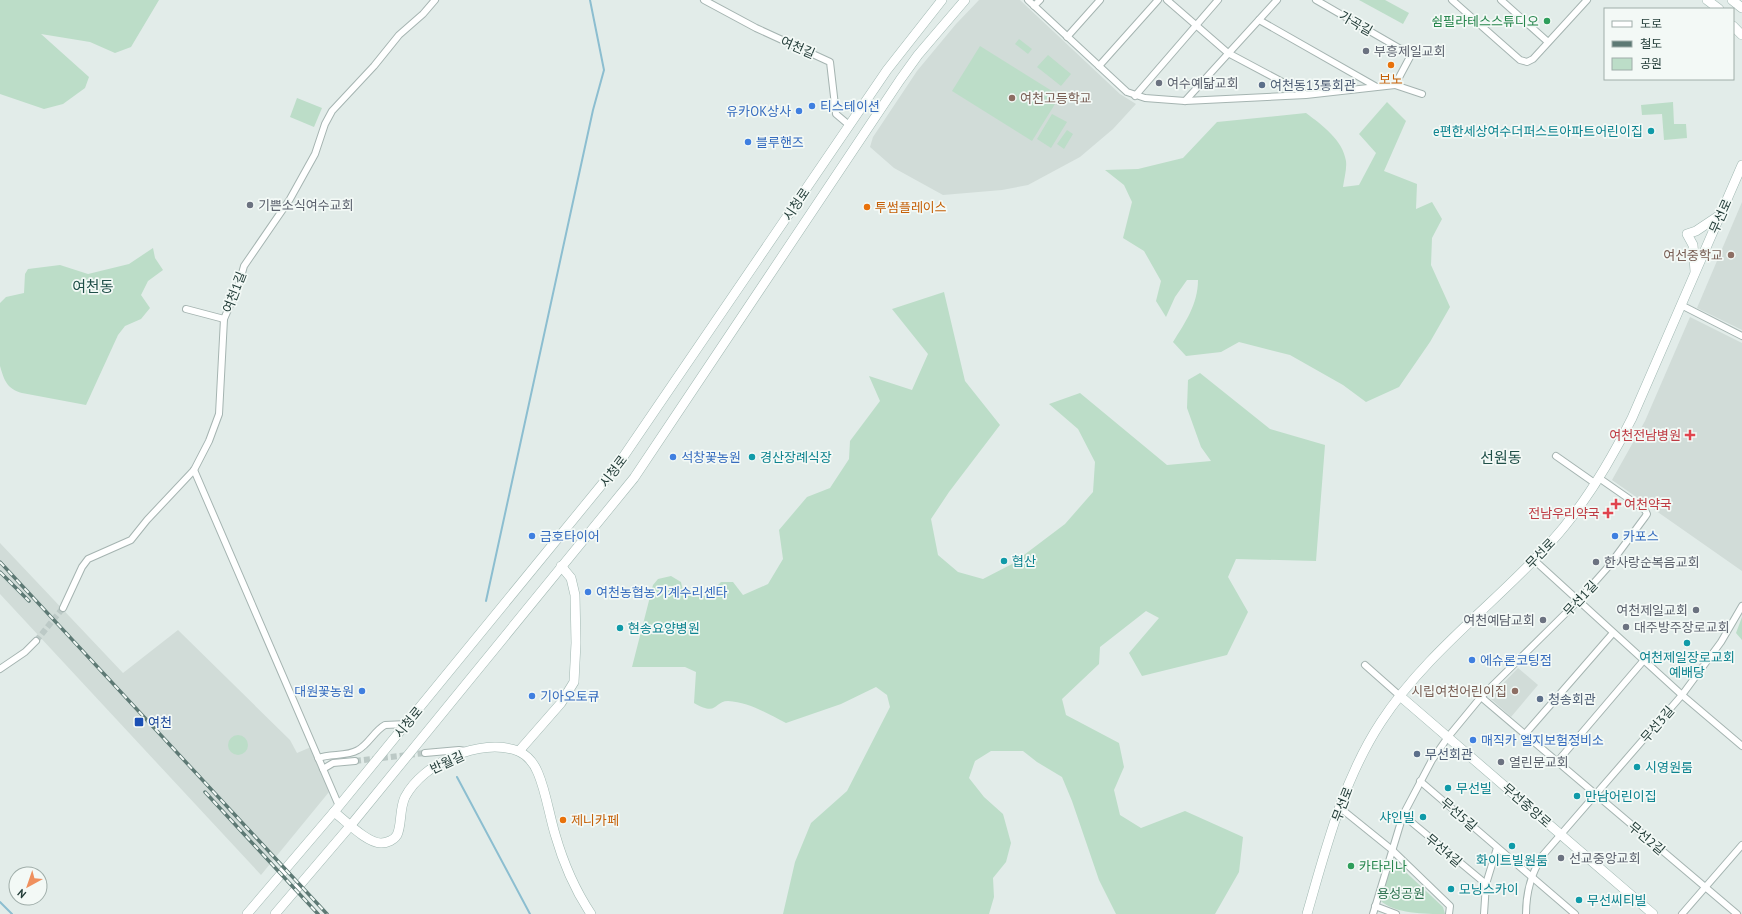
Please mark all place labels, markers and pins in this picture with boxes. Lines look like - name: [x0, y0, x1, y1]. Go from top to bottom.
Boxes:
- place label: 쉼필라테스스튜디오: [1431, 13, 1539, 30]
- marker: 쉼필라테스스튜디오: [1542, 16, 1552, 26]
- place label: 부흥제일교회: [1374, 43, 1446, 60]
- marker: 부흥제일교회: [1361, 46, 1371, 56]
- marker: 보노: [1386, 60, 1396, 70]
- place label: 보노: [1379, 71, 1403, 88]
- place label: 여수예닮교회: [1167, 75, 1239, 92]
- place label: 여천동13통회관: [1270, 77, 1356, 94]
- marker: 여수예닮교회: [1154, 78, 1164, 88]
- marker: 여천동13통회관: [1257, 80, 1267, 90]
- place label: 여천고등학교: [1020, 90, 1092, 107]
- marker: 여천고등학교: [1007, 93, 1017, 103]
- place label: 티스테이션: [820, 98, 880, 115]
- marker: 티스테이션: [807, 101, 817, 111]
- place label: 유카OK상사: [726, 103, 791, 120]
- marker: 유카OK상사: [794, 106, 804, 116]
- place label: e편한세상여수더퍼스트아파트어린이집: [1433, 123, 1643, 140]
- marker: e편한세상여수더퍼스트아파트어린이집: [1646, 126, 1656, 136]
- place label: 블루핸즈: [756, 134, 804, 151]
- marker: 블루핸즈: [743, 137, 753, 147]
- place label: 기쁜소식여수교회: [258, 197, 354, 214]
- place label: 투썸플레이스: [875, 199, 947, 216]
- marker: 기쁜소식여수교회: [245, 200, 255, 210]
- marker: 투썸플레이스: [862, 202, 872, 212]
- place label: 여선중학교: [1663, 247, 1723, 264]
- marker: 여선중학교: [1726, 250, 1736, 260]
- place label: 여천전남병원: [1609, 427, 1681, 444]
- marker: 여천전남병원: [1684, 429, 1696, 441]
- place label: 석창꽃농원: [681, 449, 741, 466]
- place label: 경산장례식장: [760, 449, 832, 466]
- marker: 석창꽃농원: [668, 452, 678, 462]
- marker: 경산장례식장: [747, 452, 757, 462]
- place label: 여천약국: [1624, 496, 1672, 513]
- marker: 여천약국: [1611, 499, 1621, 509]
- place label: 전남우리약국: [1528, 505, 1600, 522]
- marker: 전남우리약국: [1603, 508, 1613, 518]
- place label: 금호타이어: [540, 528, 600, 545]
- place label: 카포스: [1623, 528, 1659, 545]
- marker: 금호타이어: [527, 531, 537, 541]
- marker: 카포스: [1610, 531, 1620, 541]
- place label: 협산: [1012, 553, 1036, 570]
- place label: 한사랑순복음교회: [1604, 554, 1700, 571]
- marker: 협산: [999, 556, 1009, 566]
- marker: 한사랑순복음교회: [1591, 557, 1601, 567]
- place label: 여천농협농기계수리센타: [596, 584, 728, 601]
- marker: 여천농협농기계수리센타: [583, 587, 593, 597]
- place label: 여천제일교회: [1616, 602, 1688, 619]
- marker: 여천제일교회: [1691, 605, 1701, 615]
- place label: 여천예담교회: [1463, 612, 1535, 629]
- marker: 여천예담교회: [1538, 615, 1548, 625]
- place label: 대주방주장로교회: [1634, 619, 1730, 636]
- place label: 현송요양병원: [628, 620, 700, 637]
- marker: 대주방주장로교회: [1621, 622, 1631, 632]
- marker: 현송요양병원: [615, 623, 625, 633]
- marker: 여천제일장로교회 예배당: [1682, 638, 1692, 648]
- place label: 여천제일장로교회 예배당: [1639, 649, 1735, 681]
- place label: 에슈론코팅점: [1480, 652, 1552, 669]
- marker: 에슈론코팅점: [1467, 655, 1477, 665]
- place label: 대원꽃농원: [294, 683, 354, 700]
- place label: 시립여천어린이집: [1411, 683, 1507, 700]
- marker: 대원꽃농원: [357, 686, 367, 696]
- marker: 시립여천어린이집: [1510, 686, 1520, 696]
- place label: 기아오토큐: [540, 688, 600, 705]
- marker: 기아오토큐: [527, 691, 537, 701]
- place label: 청송회관: [1548, 691, 1596, 708]
- marker: 청송회관: [1535, 694, 1545, 704]
- place label: 여천: [148, 714, 172, 731]
- marker: 여천: [133, 716, 145, 728]
- place label: 매직카 엘지보험정비소: [1481, 732, 1604, 749]
- marker: 매직카 엘지보험정비소: [1468, 735, 1478, 745]
- place label: 무선회관: [1425, 746, 1473, 763]
- marker: 무선회관: [1412, 749, 1422, 759]
- place label: 열린문교회: [1509, 754, 1569, 771]
- marker: 열린문교회: [1496, 757, 1506, 767]
- place label: 시영원룸: [1645, 759, 1693, 776]
- marker: 시영원룸: [1632, 762, 1642, 772]
- place label: 무선빌: [1456, 780, 1492, 797]
- marker: 무선빌: [1443, 783, 1453, 793]
- place label: 만남어린이집: [1585, 788, 1657, 805]
- marker: 만남어린이집: [1572, 791, 1582, 801]
- place label: 샤인빌: [1379, 809, 1415, 826]
- place label: 제니카페: [571, 812, 619, 829]
- marker: 샤인빌: [1418, 812, 1428, 822]
- marker: 제니카페: [558, 815, 568, 825]
- marker: 화이트빌원룸: [1507, 841, 1517, 851]
- place label: 선교중앙교회: [1569, 850, 1641, 867]
- place label: 화이트빌원룸: [1476, 852, 1548, 869]
- marker: 선교중앙교회: [1556, 853, 1566, 863]
- place label: 카타리나: [1359, 858, 1407, 875]
- marker: 카타리나: [1346, 861, 1356, 871]
- place label: 모닝스카이: [1459, 881, 1519, 898]
- marker: 모닝스카이: [1446, 884, 1456, 894]
- place label: 무선씨티빌: [1587, 892, 1647, 909]
- marker: 무선씨티빌: [1574, 895, 1584, 905]

